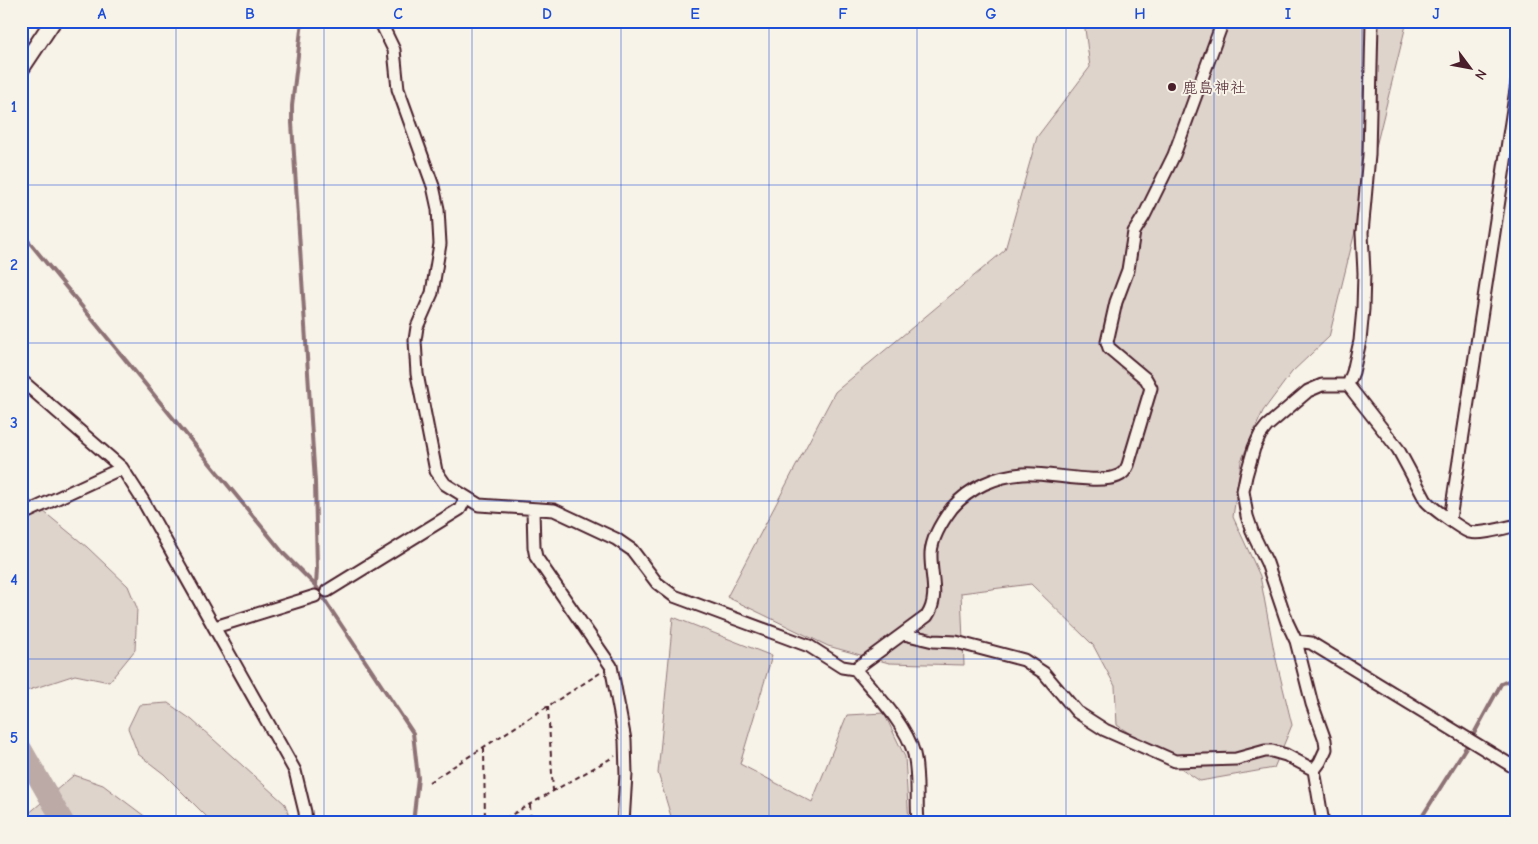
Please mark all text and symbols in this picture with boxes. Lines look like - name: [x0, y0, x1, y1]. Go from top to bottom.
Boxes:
- text: A: [98, 5, 107, 23]
- text: B: [245, 5, 255, 23]
- text: C: [393, 5, 403, 23]
- text: D: [542, 5, 552, 23]
- text: E: [690, 5, 700, 23]
- text: F: [838, 5, 848, 23]
- text: G: [985, 5, 997, 23]
- text: H: [1134, 5, 1146, 23]
- text: I: [1285, 5, 1291, 23]
- text: J: [1432, 5, 1440, 23]
- north arrow: [1446, 42, 1496, 92]
- text: N: [1471, 66, 1490, 83]
- place label: 鹿島神社: [1182, 79, 1246, 97]
- marker: 鹿島神社: [1166, 81, 1178, 93]
- text: 1: [11, 98, 17, 116]
- text: 2: [10, 256, 18, 274]
- text: 3: [10, 414, 18, 432]
- text: 4: [10, 571, 18, 589]
- text: 5: [10, 729, 18, 747]

